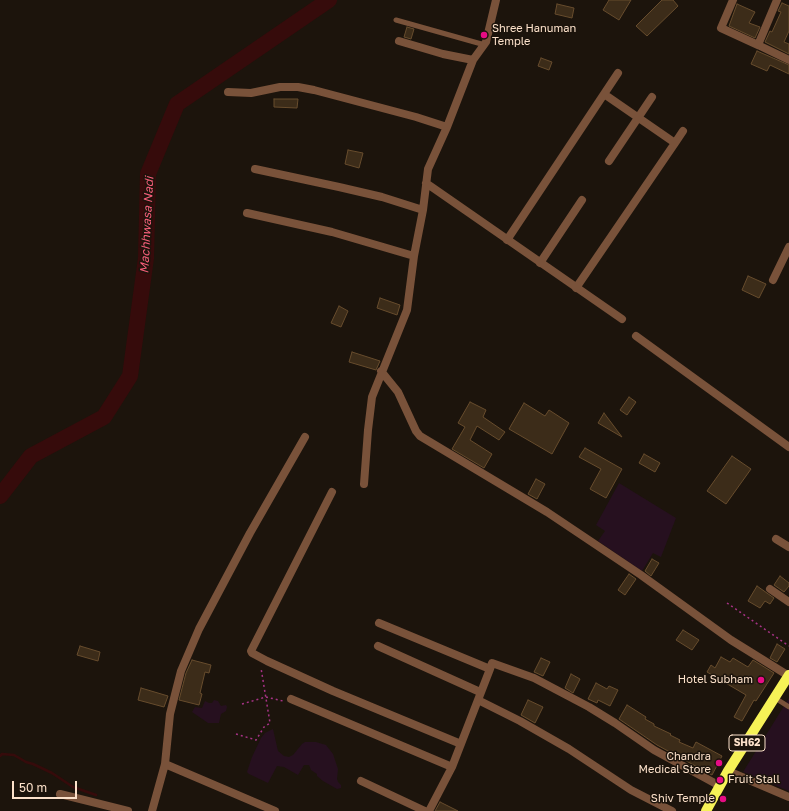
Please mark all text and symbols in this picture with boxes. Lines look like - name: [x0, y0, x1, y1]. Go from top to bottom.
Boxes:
- place label: Shree Hanuman Temple: [492, 22, 576, 48]
- marker: Shree Hanuman Temple: [479, 30, 489, 40]
- water label: Machhwasa Nadi: [137, 176, 157, 274]
- place label: Hotel Subham: [678, 673, 753, 687]
- marker: Hotel Subham: [756, 675, 766, 685]
- road number: SH62: [729, 735, 765, 751]
- place label: Chandra Medical Store: [639, 750, 711, 776]
- marker: Chandra Medical Store: [714, 758, 724, 768]
- scale bar: [14, 773, 79, 799]
- place label: Fruit Stall: [728, 773, 780, 787]
- marker: Fruit Stall: [715, 775, 725, 785]
- text: 50 m: [19, 780, 47, 795]
- place label: Shiv Temple: [651, 792, 715, 806]
- marker: Shiv Temple: [718, 794, 728, 804]

